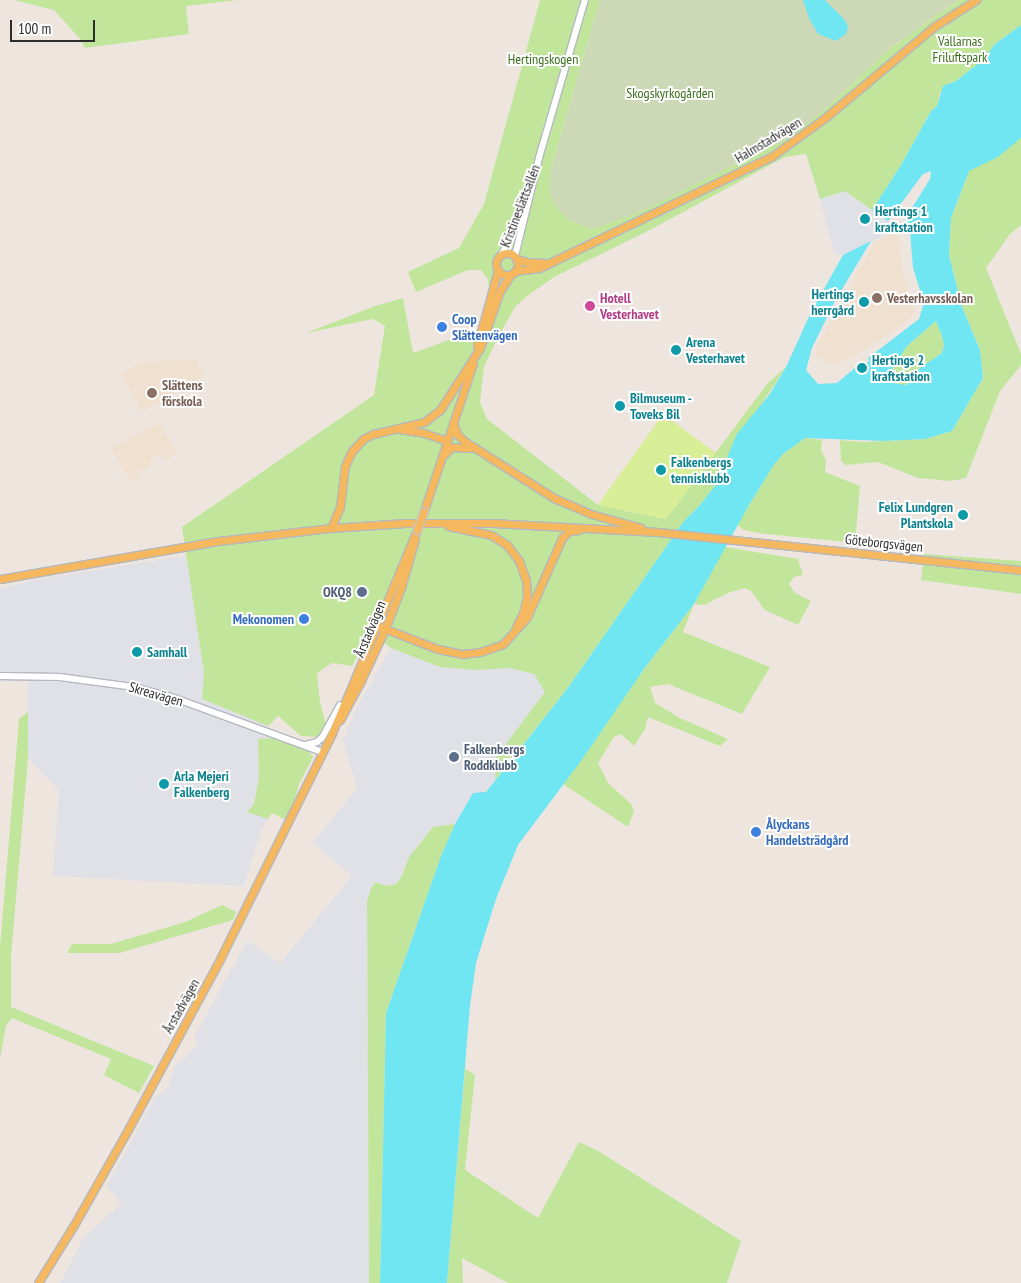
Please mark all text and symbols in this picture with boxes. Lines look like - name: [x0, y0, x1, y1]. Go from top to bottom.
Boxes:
- scale bar: [12, 10, 98, 42]
- text: 100 m: [18, 19, 51, 38]
- park label: Vallarnas Friluftspark: [933, 33, 987, 65]
- park label: Hertingskogen: [508, 51, 578, 67]
- park label: Skogskyrkogården: [626, 85, 714, 101]
- street label: Halmstadvägen: [732, 114, 804, 166]
- street label: Kristineslättsallén: [497, 162, 543, 250]
- place label: Hertings 1 kraftstation: [875, 203, 933, 236]
- marker: Hertings 1 kraftstation: [859, 213, 871, 225]
- place label: Hertings herrgård: [811, 286, 854, 318]
- place label: Hotell Vesterhavet: [600, 290, 659, 322]
- place label: Vesterhavsskolan: [887, 290, 973, 306]
- marker: Vesterhavsskolan: [871, 292, 883, 304]
- marker: Hertings herrgård: [858, 296, 870, 308]
- marker: Hotell Vesterhavet: [584, 300, 596, 312]
- place label: Coop Slättenvägen: [452, 311, 518, 344]
- marker: Coop Slättenvägen: [436, 321, 448, 333]
- place label: Arena Vesterhavet: [686, 334, 745, 367]
- marker: Arena Vesterhavet: [670, 344, 682, 356]
- place label: Hertings 2 kraftstation: [872, 352, 930, 384]
- marker: Hertings 2 kraftstation: [856, 362, 868, 374]
- place label: Slättens förskola: [162, 377, 203, 410]
- marker: Slättens förskola: [146, 387, 158, 399]
- place label: Bilmuseum - Toveks Bil: [630, 390, 692, 422]
- marker: Bilmuseum - Toveks Bil: [614, 400, 626, 412]
- place label: Falkenbergs tennisklubb: [671, 454, 731, 487]
- marker: Falkenbergs tennisklubb: [655, 464, 667, 476]
- place label: Felix Lundgren Plantskola: [878, 499, 953, 532]
- marker: Felix Lundgren Plantskola: [957, 509, 969, 521]
- street label: Göteborgsvägen: [844, 531, 924, 555]
- place label: OKQ8: [323, 584, 352, 600]
- marker: OKQ8: [356, 586, 368, 598]
- street label: Årstadvägen: [351, 598, 389, 660]
- place label: Mekonomen: [233, 611, 294, 627]
- marker: Mekonomen: [298, 613, 310, 625]
- place label: Samhall: [147, 644, 187, 660]
- marker: Samhall: [131, 646, 143, 658]
- street label: Skreavägen: [127, 678, 185, 710]
- place label: Falkenbergs Roddklubb: [464, 741, 524, 774]
- marker: Falkenbergs Roddklubb: [448, 751, 460, 763]
- place label: Arla Mejeri Falkenberg: [174, 768, 229, 800]
- marker: Arla Mejeri Falkenberg: [158, 778, 170, 790]
- place label: Ålyckans Handelsträdgård: [766, 816, 849, 849]
- marker: Ålyckans Handelsträdgård: [750, 826, 762, 838]
- street label: Årstadvägen: [159, 976, 203, 1036]

